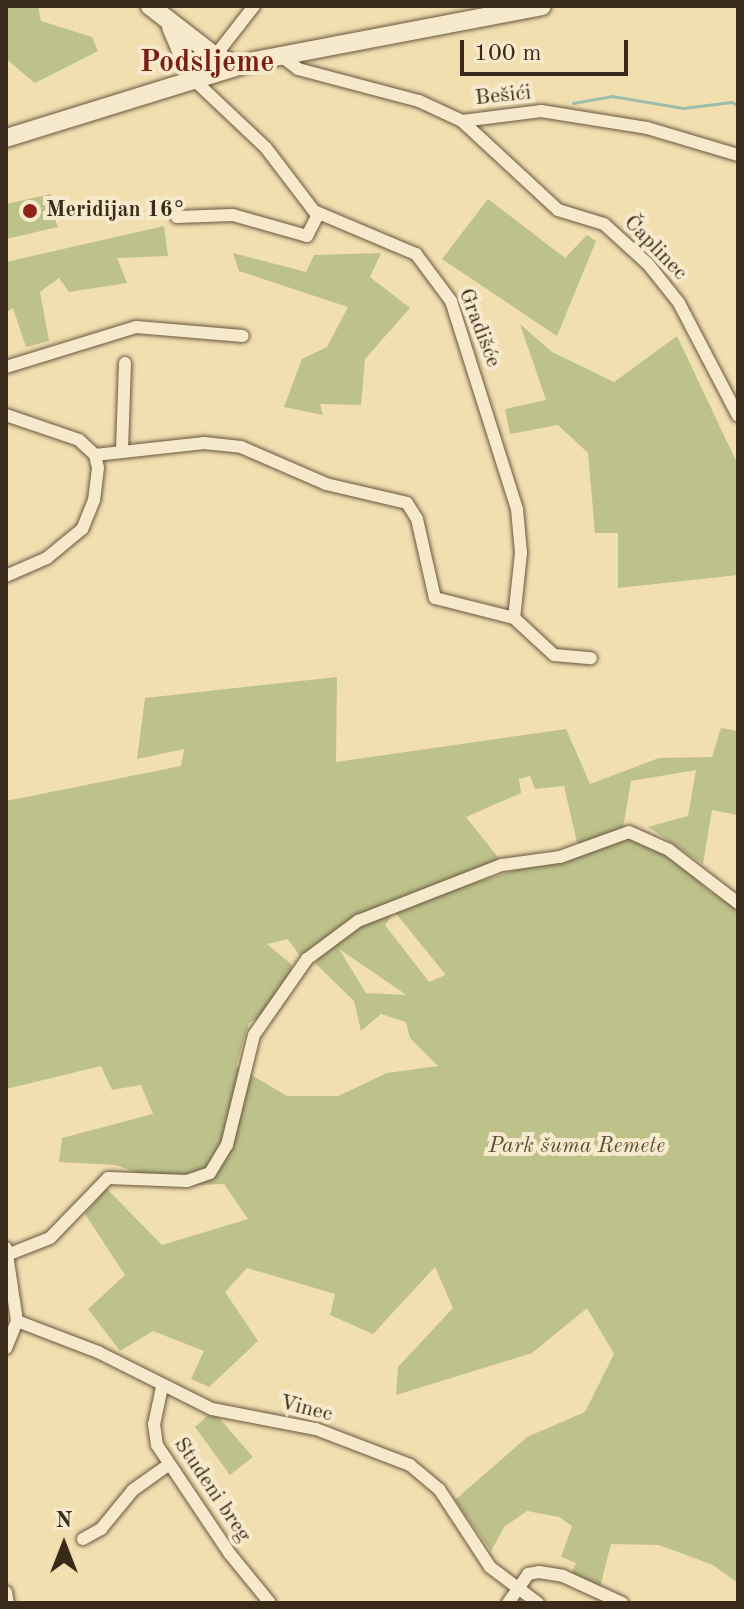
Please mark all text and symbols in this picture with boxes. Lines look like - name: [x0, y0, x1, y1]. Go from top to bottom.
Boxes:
- scale bar: [464, 24, 632, 74]
- text: 100 m: [474, 42, 542, 66]
- district label: Podsljeme: [140, 45, 274, 81]
- street label: Bešići: [474, 80, 532, 112]
- place label: Meridijan 16°: [46, 198, 185, 224]
- marker: Meridijan 16°: [21, 202, 39, 220]
- street label: Čaplinec: [618, 210, 692, 286]
- street label: Gradišće: [452, 285, 506, 371]
- park label: Park šuma Remete: [489, 1134, 665, 1160]
- street label: Vinec: [277, 1390, 335, 1428]
- street label: Studeni breg: [167, 1432, 257, 1548]
- north arrow: [24, 1505, 104, 1585]
- text: N: [56, 1510, 72, 1532]

